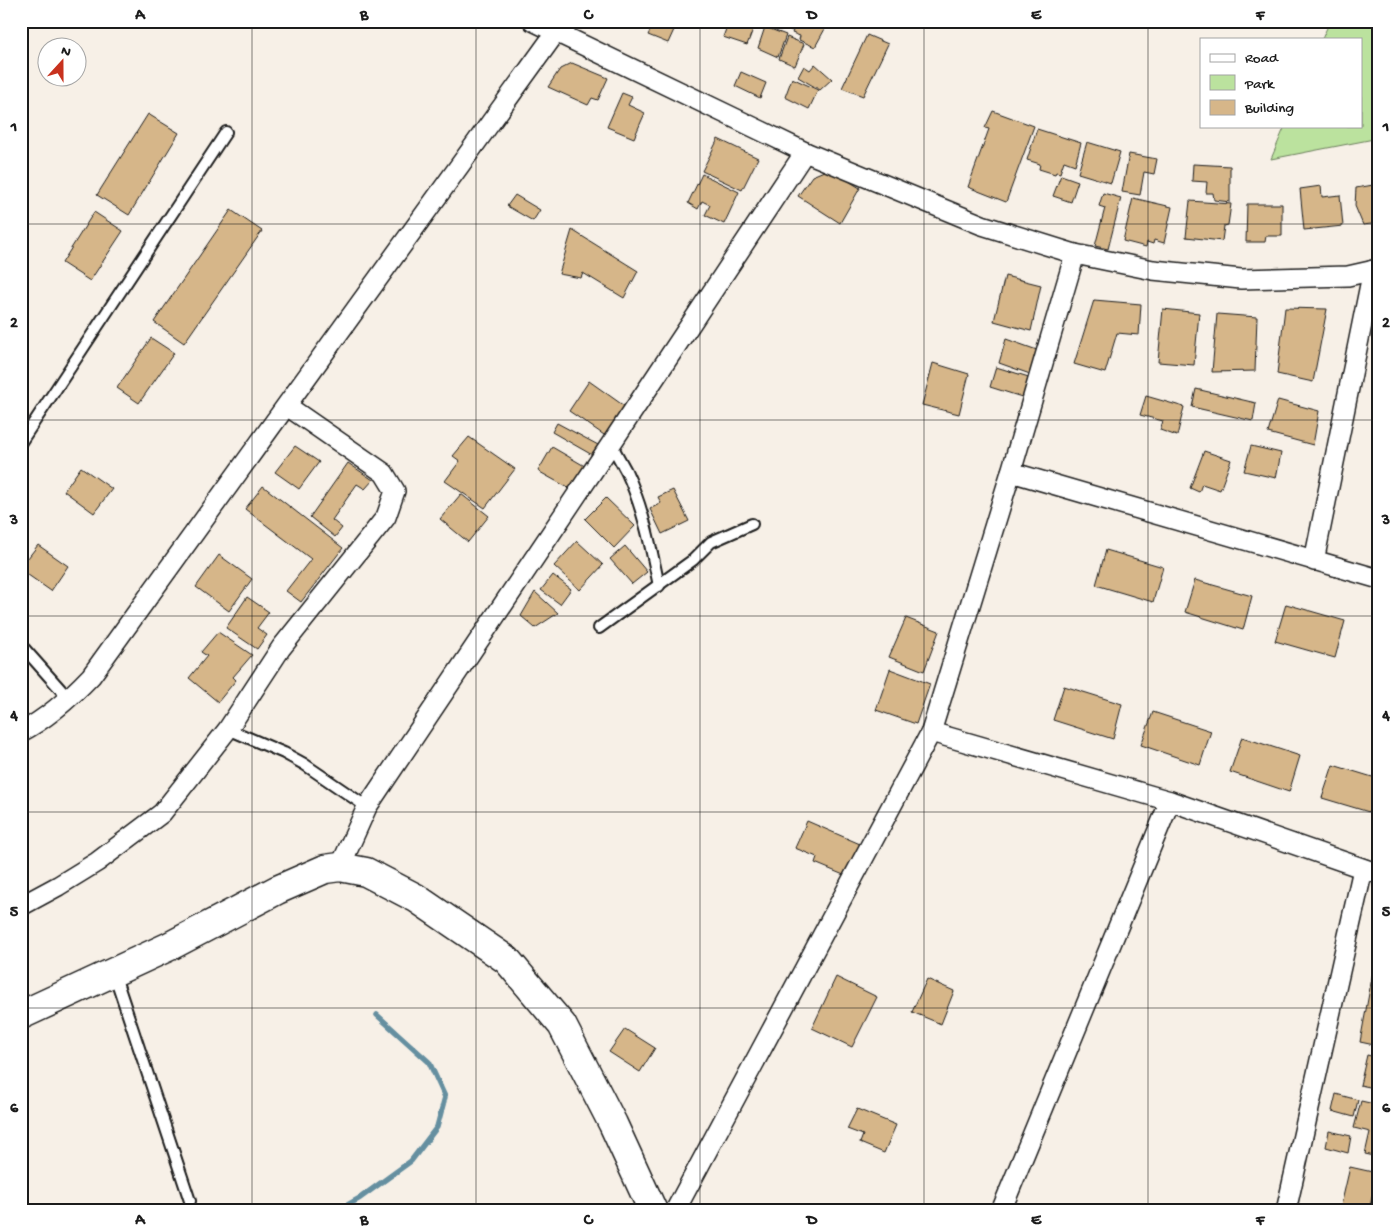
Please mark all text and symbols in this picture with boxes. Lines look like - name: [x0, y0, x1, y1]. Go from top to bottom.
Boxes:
- text: A: [134, 7, 146, 26]
- text: B: [359, 7, 369, 26]
- text: C: [583, 7, 594, 26]
- text: D: [805, 7, 818, 26]
- text: E: [1031, 7, 1042, 26]
- text: F: [1255, 7, 1266, 26]
- north arrow: [38, 38, 88, 88]
- legend: [1200, 38, 1362, 128]
- text: N: [58, 43, 73, 62]
- text: Road: [1245, 50, 1279, 68]
- text: Park: [1244, 76, 1275, 94]
- text: Building: [1244, 100, 1294, 118]
- text: 1: [10, 119, 17, 138]
- text: 1: [1382, 119, 1389, 138]
- text: 2: [10, 315, 18, 334]
- text: 2: [1382, 315, 1390, 334]
- text: 3: [9, 512, 18, 531]
- text: 3: [1381, 512, 1390, 531]
- text: 4: [9, 708, 18, 727]
- text: 4: [1381, 708, 1390, 727]
- text: 5: [10, 904, 19, 923]
- text: 5: [1382, 904, 1391, 923]
- text: 6: [10, 1100, 19, 1119]
- text: 6: [1382, 1100, 1391, 1119]
- text: A: [134, 1212, 146, 1231]
- text: B: [359, 1212, 369, 1231]
- text: C: [583, 1212, 594, 1231]
- text: D: [805, 1212, 818, 1231]
- text: E: [1031, 1212, 1042, 1231]
- text: F: [1255, 1212, 1266, 1231]

